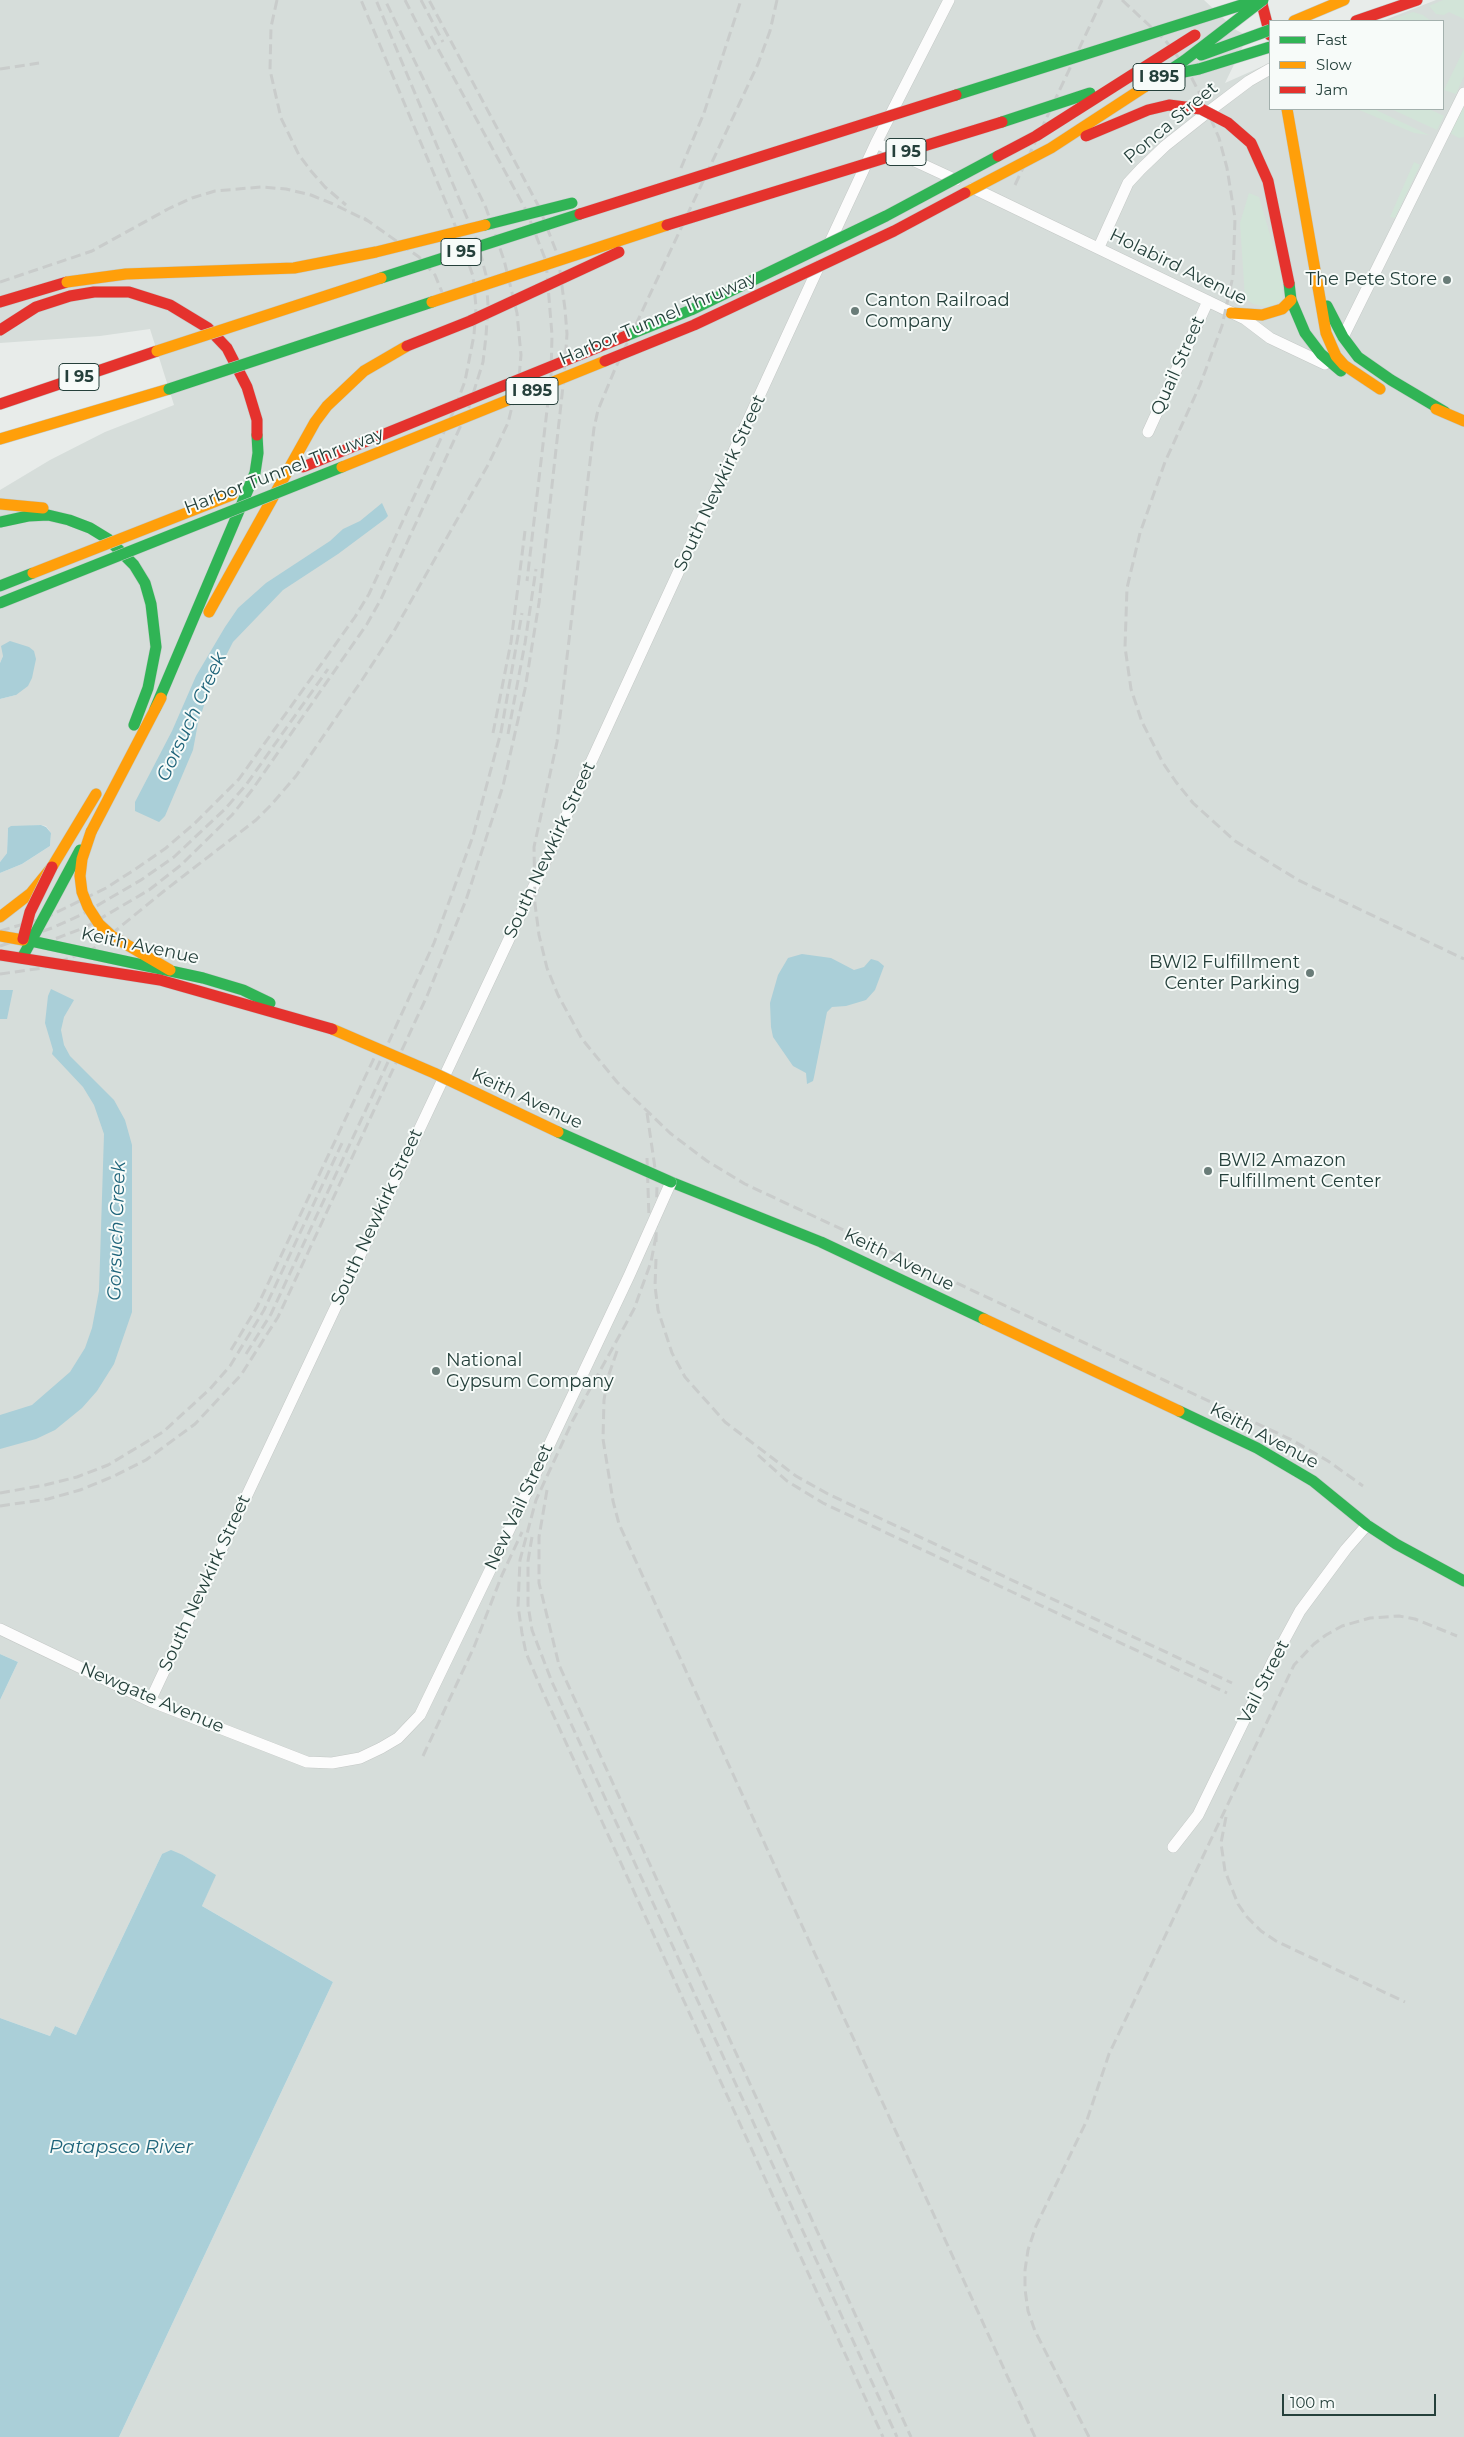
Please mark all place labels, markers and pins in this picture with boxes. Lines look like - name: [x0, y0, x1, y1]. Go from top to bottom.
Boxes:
- place label: The Pete Store: [1306, 269, 1437, 291]
- marker: The Pete Store: [1441, 274, 1453, 286]
- place label: Canton Railroad Company: [865, 290, 1010, 332]
- marker: Canton Railroad Company: [849, 305, 861, 317]
- place label: BWI2 Fulfillment Center Parking: [1149, 952, 1300, 994]
- marker: BWI2 Fulfillment Center Parking: [1304, 967, 1316, 979]
- place label: BWI2 Amazon Fulfillment Center: [1218, 1150, 1381, 1192]
- marker: BWI2 Amazon Fulfillment Center: [1202, 1165, 1214, 1177]
- place label: National Gypsum Company: [446, 1350, 614, 1392]
- marker: National Gypsum Company: [430, 1365, 442, 1377]

